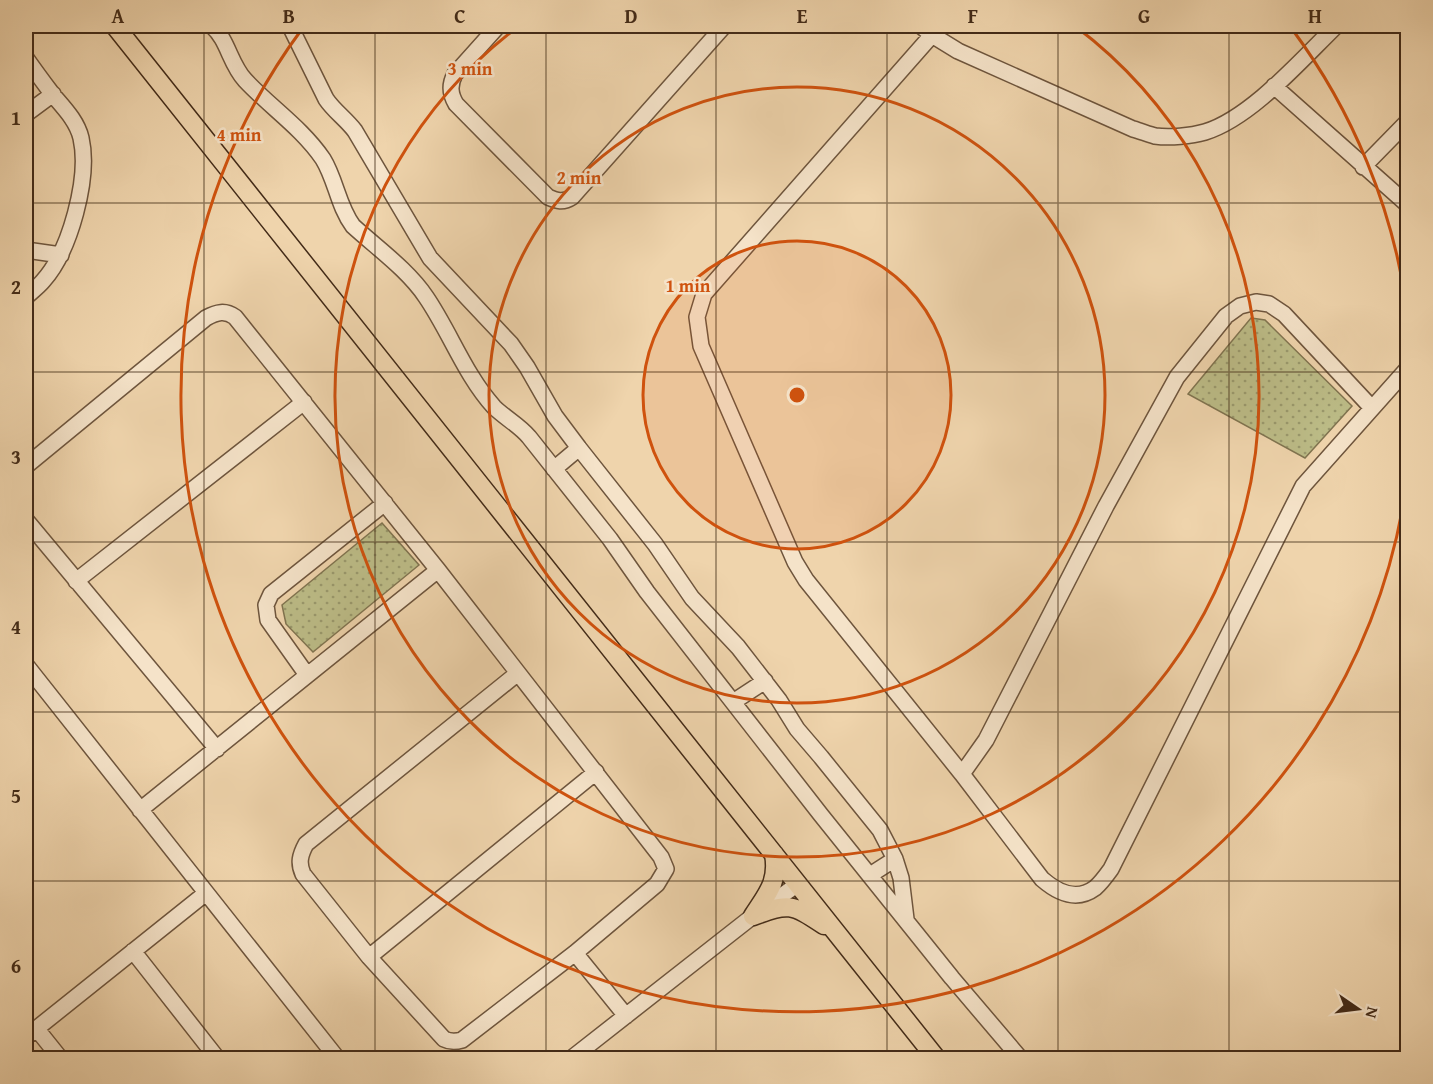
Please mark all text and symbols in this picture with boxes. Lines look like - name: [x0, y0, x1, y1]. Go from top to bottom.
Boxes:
- text: A: [112, 1, 125, 30]
- text: B: [283, 1, 295, 30]
- text: C: [454, 1, 466, 30]
- text: D: [624, 1, 638, 30]
- text: E: [797, 1, 808, 30]
- text: F: [968, 1, 978, 30]
- text: G: [1138, 1, 1150, 30]
- text: H: [1308, 1, 1322, 30]
- text: 3 min: [448, 55, 493, 82]
- text: 1: [11, 103, 21, 132]
- text: 4 min: [217, 121, 262, 148]
- text: 2 min: [557, 164, 602, 191]
- text: 2: [11, 272, 21, 301]
- text: 1 min: [666, 272, 711, 299]
- centre of rings: [787, 385, 807, 405]
- text: 3: [11, 442, 21, 471]
- text: 4: [11, 612, 21, 641]
- text: 5: [11, 781, 21, 810]
- text: 6: [11, 951, 21, 980]
- north arrow: [1328, 979, 1388, 1039]
- text: N: [1360, 1005, 1385, 1021]

